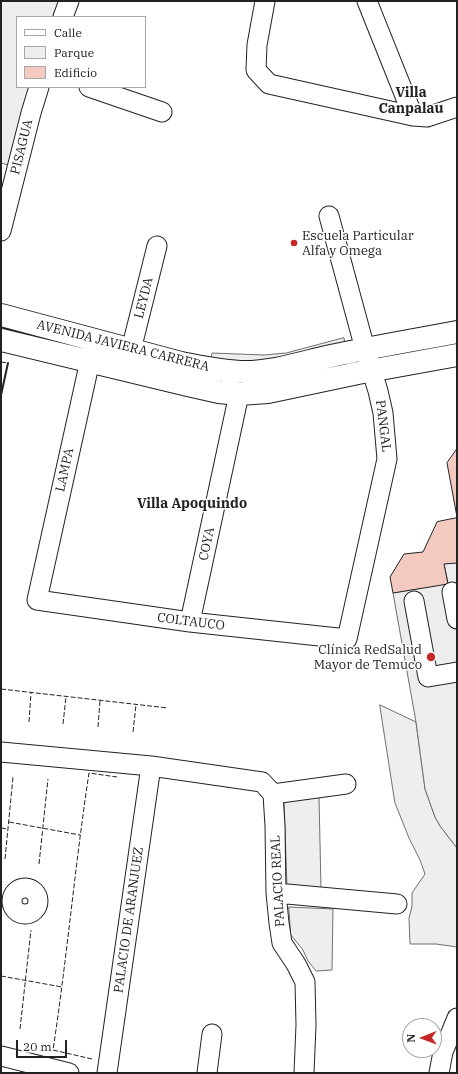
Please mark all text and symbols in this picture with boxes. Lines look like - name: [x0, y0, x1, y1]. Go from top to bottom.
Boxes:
- legend: [16, 16, 146, 88]
- text: Calle: [54, 25, 82, 40]
- text: Parque: [54, 45, 94, 60]
- text: Edificio: [54, 65, 97, 80]
- district label: Villa Canpalau: [378, 85, 444, 118]
- street label: PISAGUA: [8, 118, 36, 176]
- place label: Escuela Particular Alfa y Omega: [302, 228, 414, 259]
- marker: Escuela Particular Alfa y Omega: [289, 238, 299, 248]
- street label: LEYDA: [131, 276, 157, 320]
- street label: AVENIDA JAVIERA CARRERA: [35, 317, 211, 375]
- street label: PANGAL: [372, 399, 394, 453]
- street label: LAMPA: [53, 447, 77, 493]
- district label: Villa Apoquindo: [137, 496, 247, 512]
- street label: COYA: [196, 526, 218, 562]
- street label: COLTAUCO: [156, 610, 226, 634]
- place label: Clínica RedSalud Mayor de Temuco: [314, 642, 422, 673]
- marker: Clínica RedSalud Mayor de Temuco: [425, 651, 437, 663]
- street label: PALACIO REAL: [268, 835, 288, 927]
- street label: PALACIO DE ARANJUEZ: [111, 846, 147, 994]
- north arrow: [402, 1018, 442, 1058]
- scale bar: [18, 1032, 69, 1058]
- text: N: [404, 1034, 418, 1043]
- text: 20 m: [23, 1039, 52, 1054]

